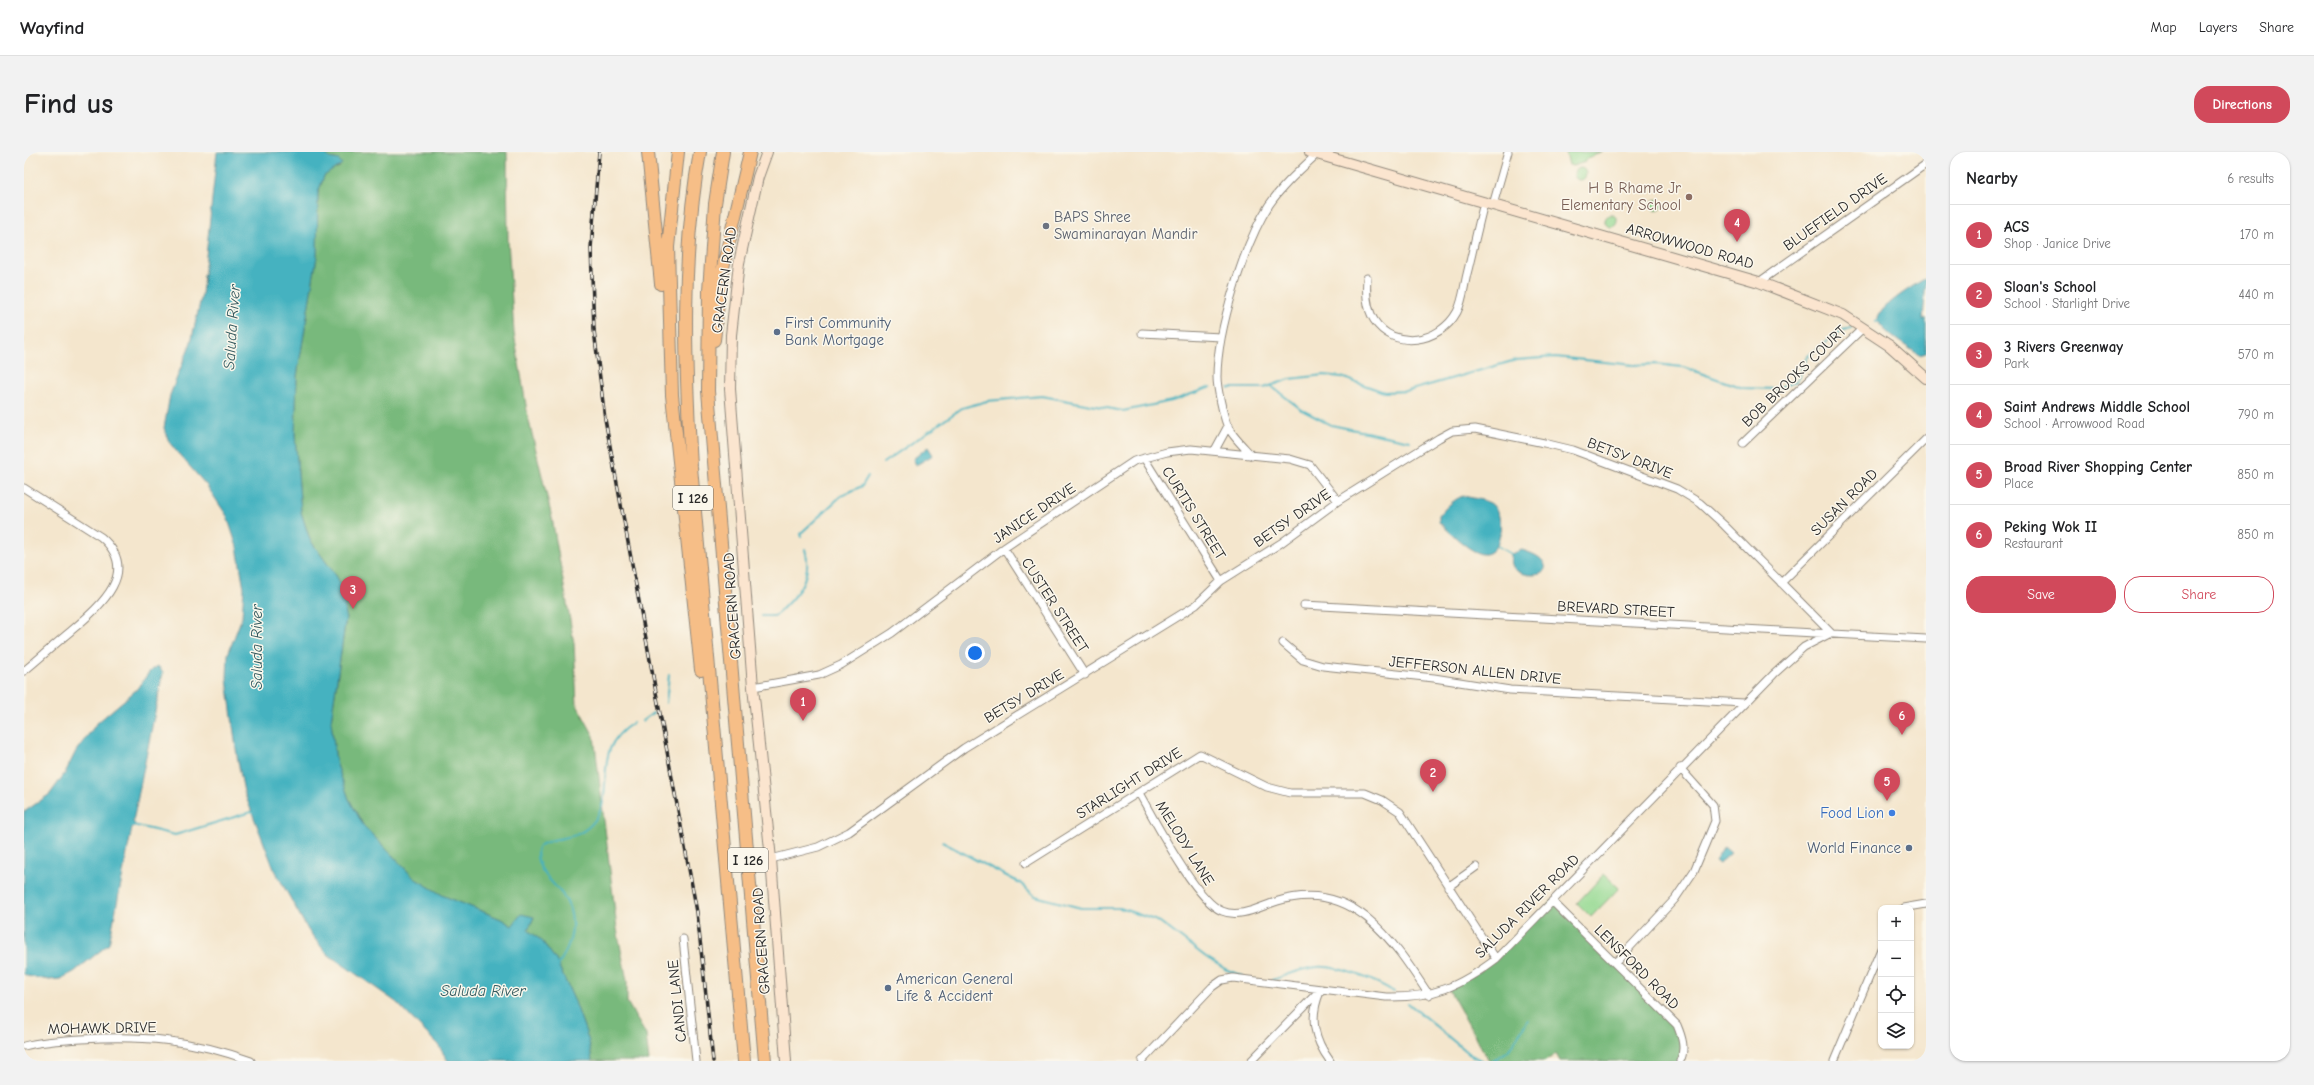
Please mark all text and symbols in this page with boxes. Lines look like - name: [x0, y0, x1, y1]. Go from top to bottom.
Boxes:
- text: Wayfind: [20, 17, 84, 39]
- text: Map: [2150, 19, 2177, 36]
- text: Layers: [2199, 19, 2237, 36]
- text: Share: [2259, 19, 2294, 36]
- button: Directions: [2194, 86, 2290, 123]
- text: Find us: [24, 88, 113, 120]
- street label: BLUEFIELD DRIVE: [1780, 169, 1890, 255]
- text: Nearby: [1966, 169, 2017, 188]
- text: 6 results: [2227, 171, 2274, 186]
- place label: H B Rhame Jr Elementary School: [1561, 179, 1681, 214]
- marker: H B Rhame Jr Elementary School: [1684, 192, 1694, 202]
- place label: BAPS Shree Swaminarayan Mandir: [1054, 208, 1197, 243]
- pin: 4: [1724, 209, 1750, 242]
- text: ACS: [2004, 218, 2029, 236]
- street label: ARROWWOOD ROAD: [1624, 219, 1756, 273]
- marker: BAPS Shree Swaminarayan Mandir: [1041, 221, 1051, 231]
- street label: GRACERN ROAD: [708, 226, 740, 334]
- text: 1: [1976, 227, 1982, 242]
- text: 170 m: [2240, 227, 2274, 242]
- text: Shop · Janice Drive: [2004, 236, 2111, 251]
- text: Sloan's School: [2004, 278, 2096, 296]
- water label: Saluda River: [220, 283, 244, 370]
- text: 2: [1976, 287, 1982, 302]
- text: 440 m: [2238, 287, 2274, 302]
- text: School · Starlight Drive: [2004, 296, 2130, 311]
- place label: First Community Bank Mortgage: [785, 314, 891, 349]
- street label: BOB BROOKS COURT: [1738, 321, 1850, 431]
- marker: First Community Bank Mortgage: [772, 327, 782, 337]
- text: 3 Rivers Greenway: [2004, 338, 2123, 356]
- text: 3: [1976, 347, 1982, 362]
- text: 570 m: [2238, 347, 2274, 362]
- text: Park: [2004, 356, 2029, 371]
- text: Saint Andrews Middle School: [2004, 398, 2190, 416]
- text: 4: [1976, 407, 1982, 422]
- text: 790 m: [2238, 407, 2274, 422]
- text: School · Arrowwood Road: [2004, 416, 2145, 431]
- street label: BETSY DRIVE: [1585, 434, 1675, 482]
- text: Broad River Shopping Center: [2004, 458, 2192, 476]
- street label: CURTIS STREET: [1158, 463, 1230, 563]
- street label: SUSAN ROAD: [1807, 465, 1881, 539]
- text: 5: [1976, 467, 1982, 482]
- text: 850 m: [2237, 467, 2274, 482]
- text: Place: [2004, 476, 2034, 491]
- street label: JANICE DRIVE: [989, 479, 1079, 547]
- street label: BETSY DRIVE: [1250, 485, 1334, 551]
- road number: I 126: [673, 486, 713, 510]
- text: Peking Wok II: [2004, 518, 2097, 536]
- text: 6: [1976, 527, 1982, 542]
- text: 850 m: [2237, 527, 2274, 542]
- text: Restaurant: [2004, 536, 2063, 551]
- street label: GRACERN ROAD: [719, 552, 745, 660]
- street label: CUSTER STREET: [1018, 554, 1092, 656]
- pin: 3: [340, 576, 366, 609]
- button: Save: [1966, 576, 2116, 613]
- button: Share: [2124, 576, 2274, 613]
- street label: BREVARD STREET: [1557, 597, 1675, 621]
- water label: Saluda River: [248, 604, 266, 690]
- your location: [965, 643, 985, 663]
- street label: JEFFERSON ALLEN DRIVE: [1388, 652, 1562, 688]
- street label: BETSY DRIVE: [981, 665, 1067, 727]
- pin: 1: [790, 688, 816, 721]
- pin: 6: [1889, 702, 1915, 735]
- street label: STARLIGHT DRIVE: [1073, 743, 1185, 823]
- pin: 2: [1420, 759, 1446, 792]
- pin: 5: [1874, 768, 1900, 801]
- street label: MELODY LANE: [1152, 797, 1218, 889]
- place label: Food Lion: [1820, 804, 1884, 822]
- marker: Food Lion: [1887, 808, 1897, 818]
- place label: World Finance: [1807, 839, 1901, 857]
- marker: World Finance: [1904, 843, 1914, 853]
- road number: I 126: [728, 848, 768, 872]
- street label: SALUDA RIVER ROAD: [1471, 850, 1583, 962]
- street label: GRACERN ROAD: [748, 887, 774, 995]
- map controls: [1878, 905, 1914, 1049]
- button: +: [1878, 905, 1914, 941]
- street label: LENSFORD ROAD: [1591, 921, 1683, 1013]
- button: −: [1878, 941, 1914, 977]
- street label: CANDI LANE: [664, 959, 690, 1043]
- place label: American General Life & Accident: [896, 970, 1013, 1005]
- button: locate: [1878, 977, 1914, 1013]
- water label: Saluda River: [440, 982, 526, 1000]
- marker: American General Life & Accident: [883, 983, 893, 993]
- button: layers: [1878, 1013, 1914, 1049]
- street label: MOHAWK DRIVE: [47, 1018, 157, 1038]

